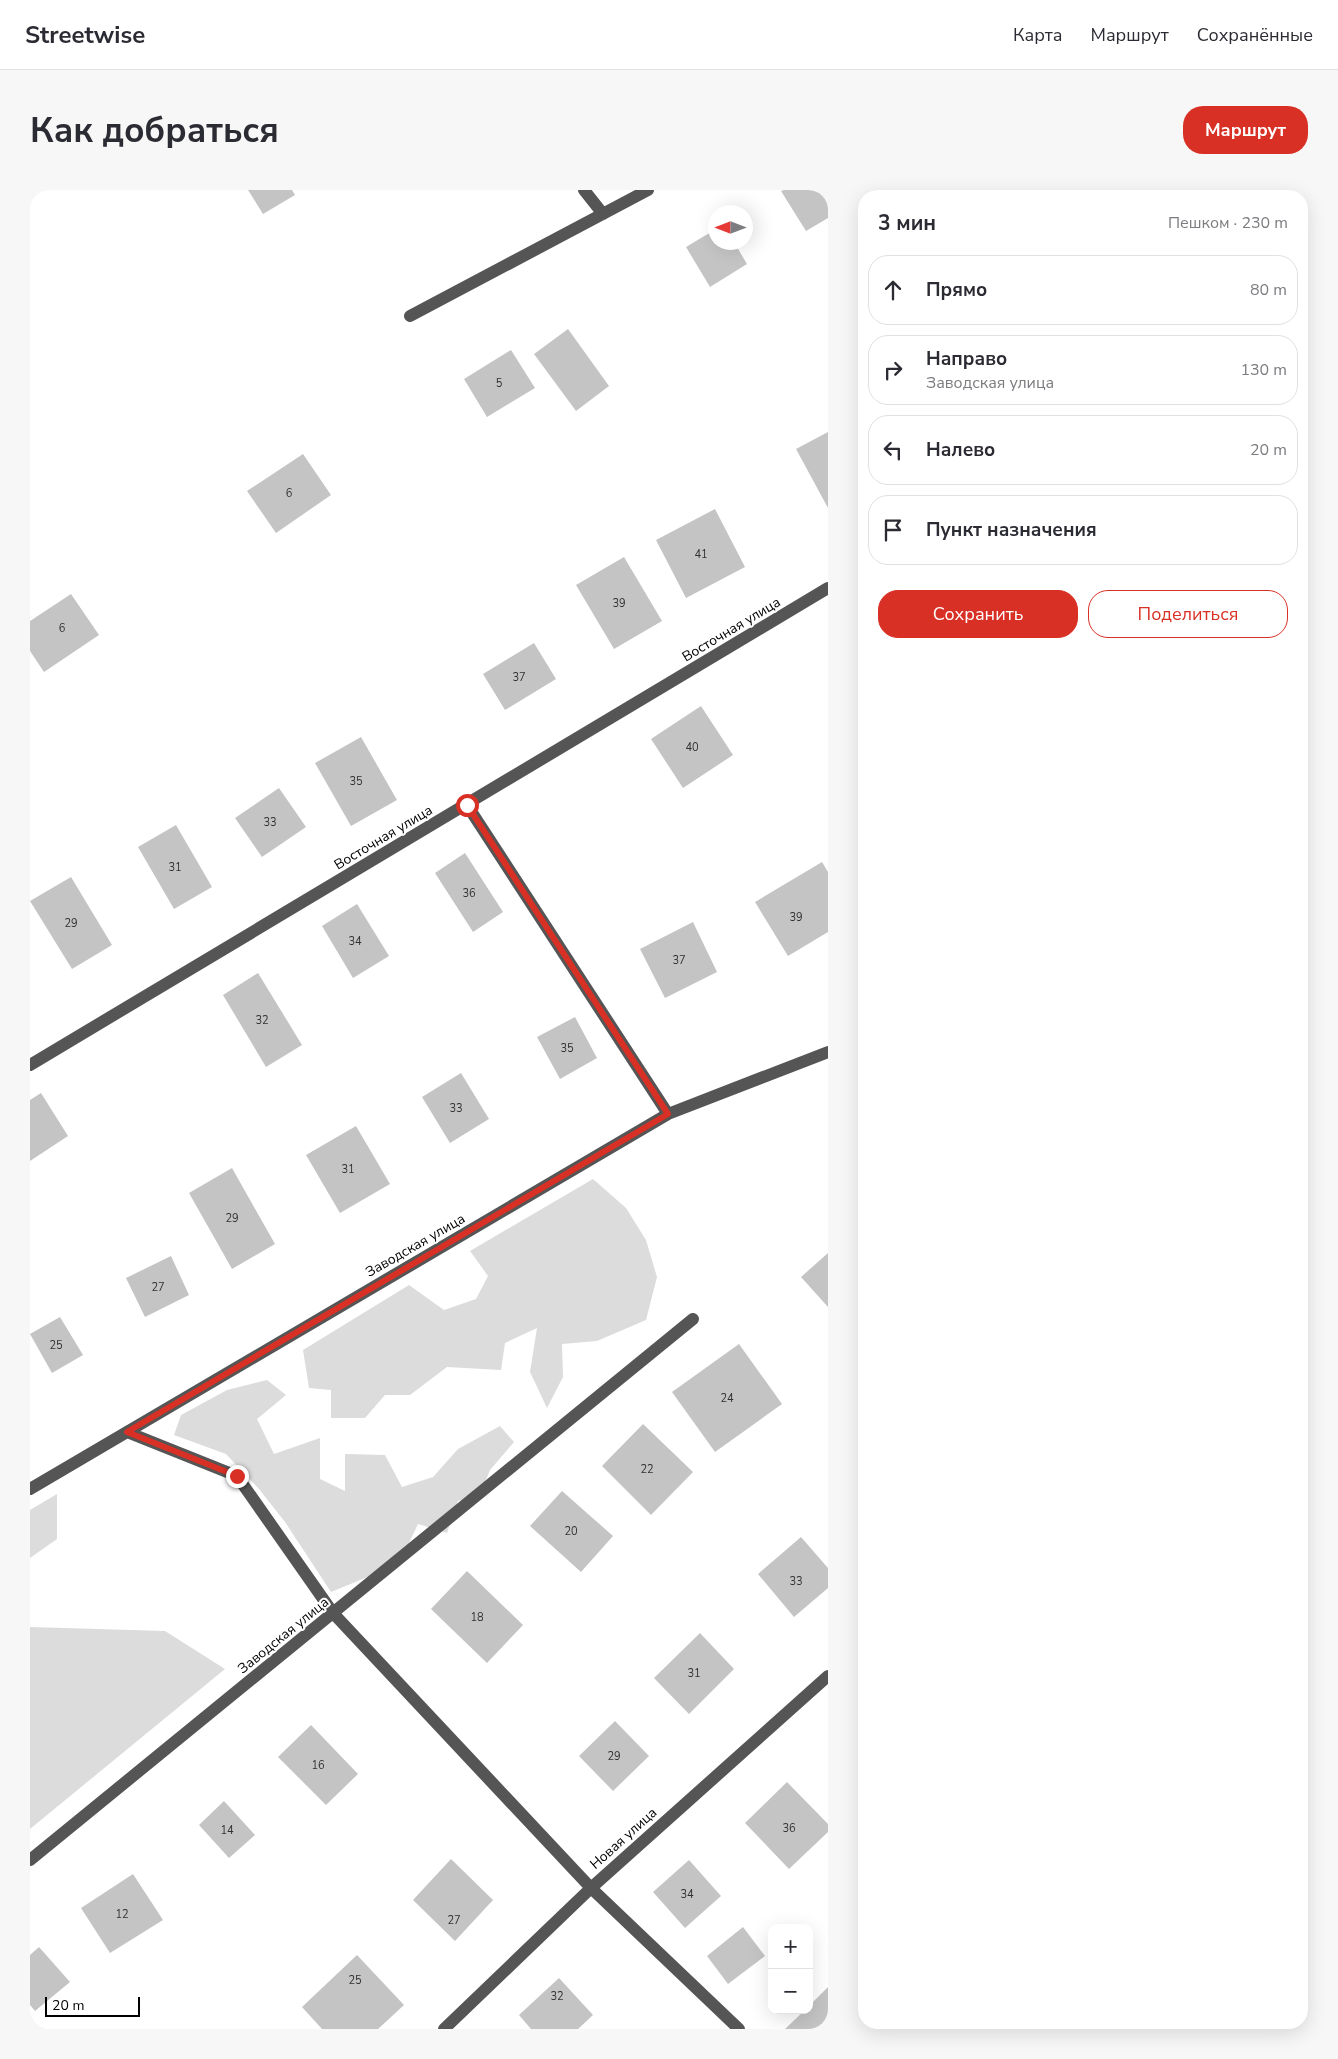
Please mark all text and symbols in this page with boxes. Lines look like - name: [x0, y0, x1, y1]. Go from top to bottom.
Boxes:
- text: Streetwise: [25, 19, 145, 51]
- text: Карта: [1013, 23, 1063, 47]
- text: Маршрут: [1091, 23, 1169, 47]
- text: Сохранённые: [1197, 23, 1313, 47]
- button: Маршрут: [1183, 106, 1308, 154]
- text: Как добраться: [30, 107, 279, 154]
- north arrow: [708, 205, 753, 250]
- text: 3 мин: [878, 209, 936, 237]
- text: Пешком · 230 m: [1168, 212, 1288, 234]
- icon: ahead: [879, 276, 907, 304]
- text: Прямо: [926, 277, 987, 303]
- text: 80 m: [1250, 279, 1287, 301]
- text: Направо: [926, 346, 1007, 372]
- icon: right: [879, 356, 907, 384]
- text: 130 m: [1240, 359, 1287, 381]
- text: Заводская улица: [926, 372, 1054, 394]
- house number: 5: [496, 376, 503, 391]
- icon: left: [879, 436, 907, 464]
- text: Налево: [926, 437, 995, 463]
- text: 20 m: [1250, 439, 1287, 461]
- house number: 6: [286, 486, 293, 501]
- icon: arrive: [879, 516, 907, 544]
- text: Пункт назначения: [926, 517, 1097, 543]
- house number: 41: [694, 547, 708, 562]
- button: Сохранить: [878, 590, 1078, 638]
- button: Поделиться: [1088, 590, 1288, 638]
- street label: Восточная улица: [678, 592, 784, 666]
- house number: 39: [612, 596, 626, 611]
- house number: 6: [59, 621, 66, 636]
- house number: 37: [512, 670, 526, 685]
- house number: 40: [685, 740, 699, 755]
- house number: 35: [349, 774, 363, 789]
- route start: [456, 794, 479, 817]
- street label: Восточная улица: [330, 800, 436, 874]
- house number: 33: [263, 815, 277, 830]
- house number: 31: [168, 860, 182, 875]
- house number: 36: [462, 886, 476, 901]
- house number: 39: [789, 910, 803, 925]
- house number: 29: [64, 916, 78, 931]
- house number: 34: [348, 934, 362, 949]
- house number: 37: [672, 953, 686, 968]
- house number: 32: [255, 1013, 269, 1028]
- house number: 35: [560, 1041, 574, 1056]
- house number: 33: [449, 1101, 463, 1116]
- house number: 31: [341, 1162, 355, 1177]
- street label: Заводская улица: [362, 1209, 469, 1282]
- house number: 29: [225, 1211, 239, 1226]
- house number: 27: [151, 1280, 165, 1295]
- house number: 25: [49, 1338, 63, 1353]
- house number: 24: [720, 1391, 734, 1406]
- house number: 22: [640, 1462, 654, 1477]
- route end: [226, 1465, 249, 1488]
- house number: 20: [564, 1524, 578, 1539]
- house number: 33: [789, 1574, 803, 1589]
- street label: Заводская улица: [234, 1593, 333, 1678]
- house number: 18: [470, 1610, 484, 1625]
- house number: 31: [687, 1666, 701, 1681]
- house number: 29: [607, 1749, 621, 1764]
- house number: 16: [311, 1758, 325, 1773]
- street label: Новая улица: [586, 1803, 661, 1874]
- house number: 36: [782, 1821, 796, 1836]
- house number: 14: [220, 1823, 234, 1838]
- house number: 34: [680, 1887, 694, 1902]
- house number: 12: [115, 1907, 129, 1922]
- house number: 27: [447, 1913, 461, 1928]
- map controls: [768, 1924, 813, 2014]
- button: +: [768, 1924, 813, 1969]
- button: −: [768, 1969, 813, 2014]
- house number: 25: [348, 1973, 362, 1988]
- house number: 32: [550, 1989, 564, 2004]
- scale bar: [45, 1994, 140, 2017]
- text: 20 m: [52, 1996, 84, 2015]

